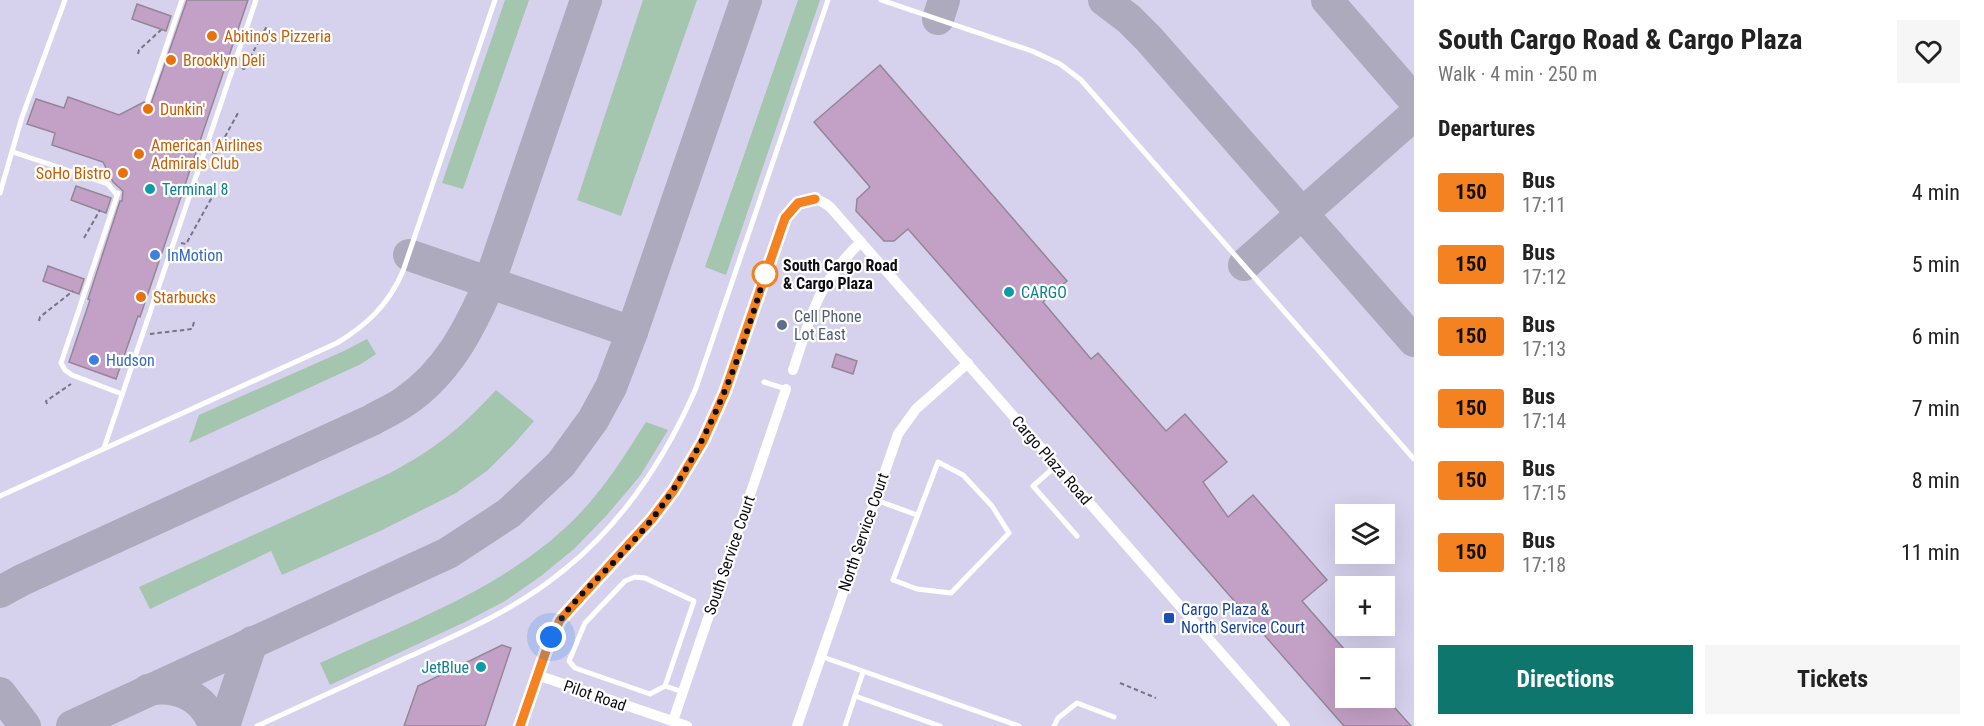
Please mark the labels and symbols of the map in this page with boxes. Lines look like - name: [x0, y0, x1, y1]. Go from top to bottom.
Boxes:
- place label: Abitino's Pizzeria: [224, 27, 331, 46]
- marker: Abitino's Pizzeria: [205, 29, 219, 43]
- place label: Brooklyn Deli: [183, 51, 265, 70]
- marker: Brooklyn Deli: [164, 53, 178, 67]
- place label: Dunkin': [160, 100, 205, 119]
- marker: Dunkin': [141, 102, 155, 116]
- place label: American Airlines Admirals Club: [151, 136, 262, 173]
- marker: American Airlines Admirals Club: [132, 147, 146, 161]
- place label: SoHo Bistro: [36, 164, 111, 183]
- marker: SoHo Bistro: [116, 166, 130, 180]
- place label: Terminal 8: [162, 180, 228, 199]
- marker: Terminal 8: [143, 182, 157, 196]
- place label: InMotion: [167, 246, 223, 265]
- marker: InMotion: [148, 248, 162, 262]
- place label: South Cargo Road & Cargo Plaza: [783, 256, 898, 293]
- marker: South Cargo Road & Cargo Plaza: [752, 261, 778, 287]
- place label: CARGO: [1021, 283, 1067, 302]
- marker: CARGO: [1002, 285, 1016, 299]
- place label: Starbucks: [153, 288, 216, 307]
- marker: Starbucks: [134, 290, 148, 304]
- place label: Cell Phone Lot East: [794, 307, 861, 344]
- marker: Cell Phone Lot East: [775, 318, 789, 332]
- place label: Hudson: [106, 351, 155, 370]
- marker: Hudson: [87, 353, 101, 367]
- street label: Cargo Plaza Road: [1008, 412, 1095, 509]
- street label: North Service Court: [834, 470, 893, 594]
- street label: South Service Court: [700, 493, 759, 617]
- place label: Cargo Plaza & North Service Court: [1181, 600, 1305, 637]
- marker: Cargo Plaza & North Service Court: [1162, 611, 1176, 625]
- your location: [536, 622, 566, 652]
- place label: JetBlue: [421, 658, 469, 677]
- marker: JetBlue: [474, 660, 488, 674]
- street label: Pilot Road: [561, 676, 629, 715]

